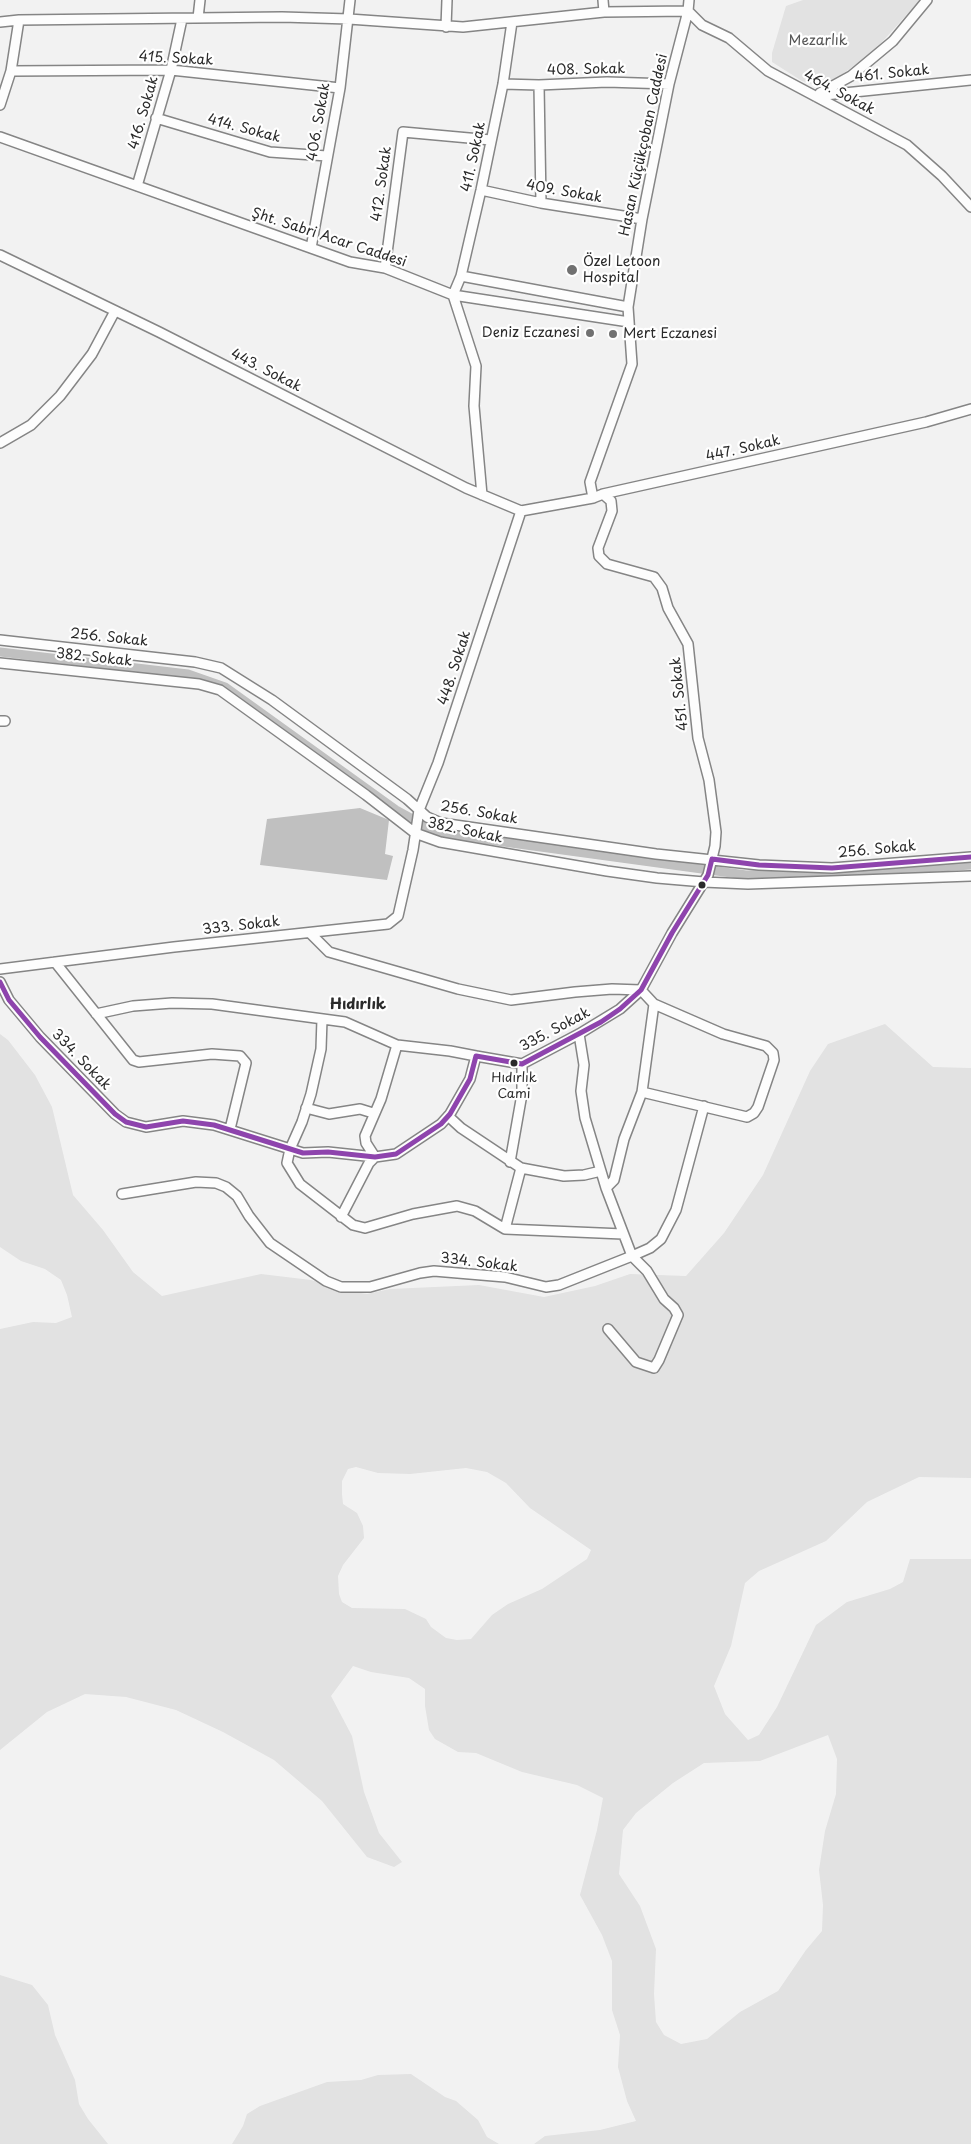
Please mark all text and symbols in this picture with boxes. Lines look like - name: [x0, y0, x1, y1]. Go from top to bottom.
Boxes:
- park label: Mezarlık: [789, 33, 847, 49]
- street label: 415. Sokak: [138, 49, 214, 69]
- street label: Hasan Küçükçoban Caddesi: [616, 52, 672, 238]
- street label: 408. Sokak: [547, 61, 625, 79]
- street label: 461. Sokak: [854, 62, 930, 86]
- street label: 464. Sokak: [800, 67, 878, 119]
- street label: 416. Sokak: [126, 74, 162, 152]
- street label: 406. Sokak: [304, 81, 334, 163]
- street label: 414. Sokak: [206, 111, 282, 147]
- street label: 411. Sokak: [458, 120, 490, 194]
- street label: 412. Sokak: [368, 145, 396, 223]
- street label: 409. Sokak: [525, 177, 603, 207]
- street label: Şht. Sabri Acar Caddesi: [249, 205, 409, 271]
- place label: Özel Letoon Hospital: [583, 254, 660, 286]
- marker: Özel Letoon Hospital: [565, 263, 579, 277]
- place label: Deniz Eczanesi: [482, 325, 580, 341]
- place label: Mert Eczanesi: [623, 326, 717, 342]
- marker: Deniz Eczanesi: [584, 327, 596, 339]
- marker: Mert Eczanesi: [607, 328, 619, 340]
- street label: 443. Sokak: [228, 346, 304, 396]
- street label: 447. Sokak: [704, 432, 782, 466]
- street label: 256. Sokak: [69, 626, 149, 650]
- street label: 448. Sokak: [435, 629, 475, 707]
- street label: 382. Sokak: [55, 646, 133, 670]
- street label: 451. Sokak: [668, 656, 692, 732]
- street label: 256. Sokak: [439, 798, 519, 828]
- street label: 382. Sokak: [426, 815, 504, 847]
- street label: 256. Sokak: [837, 838, 917, 862]
- unlabelled marker: [697, 880, 707, 890]
- street label: 333. Sokak: [201, 914, 281, 938]
- district label: Hıdırlık: [330, 996, 386, 1014]
- street label: 335. Sokak: [517, 1004, 593, 1056]
- street label: 334. Sokak: [48, 1026, 114, 1094]
- marker: Hıdırlık Cami: [509, 1058, 519, 1068]
- place label: Hıdırlık Cami: [491, 1070, 537, 1101]
- street label: 334. Sokak: [439, 1250, 519, 1276]

